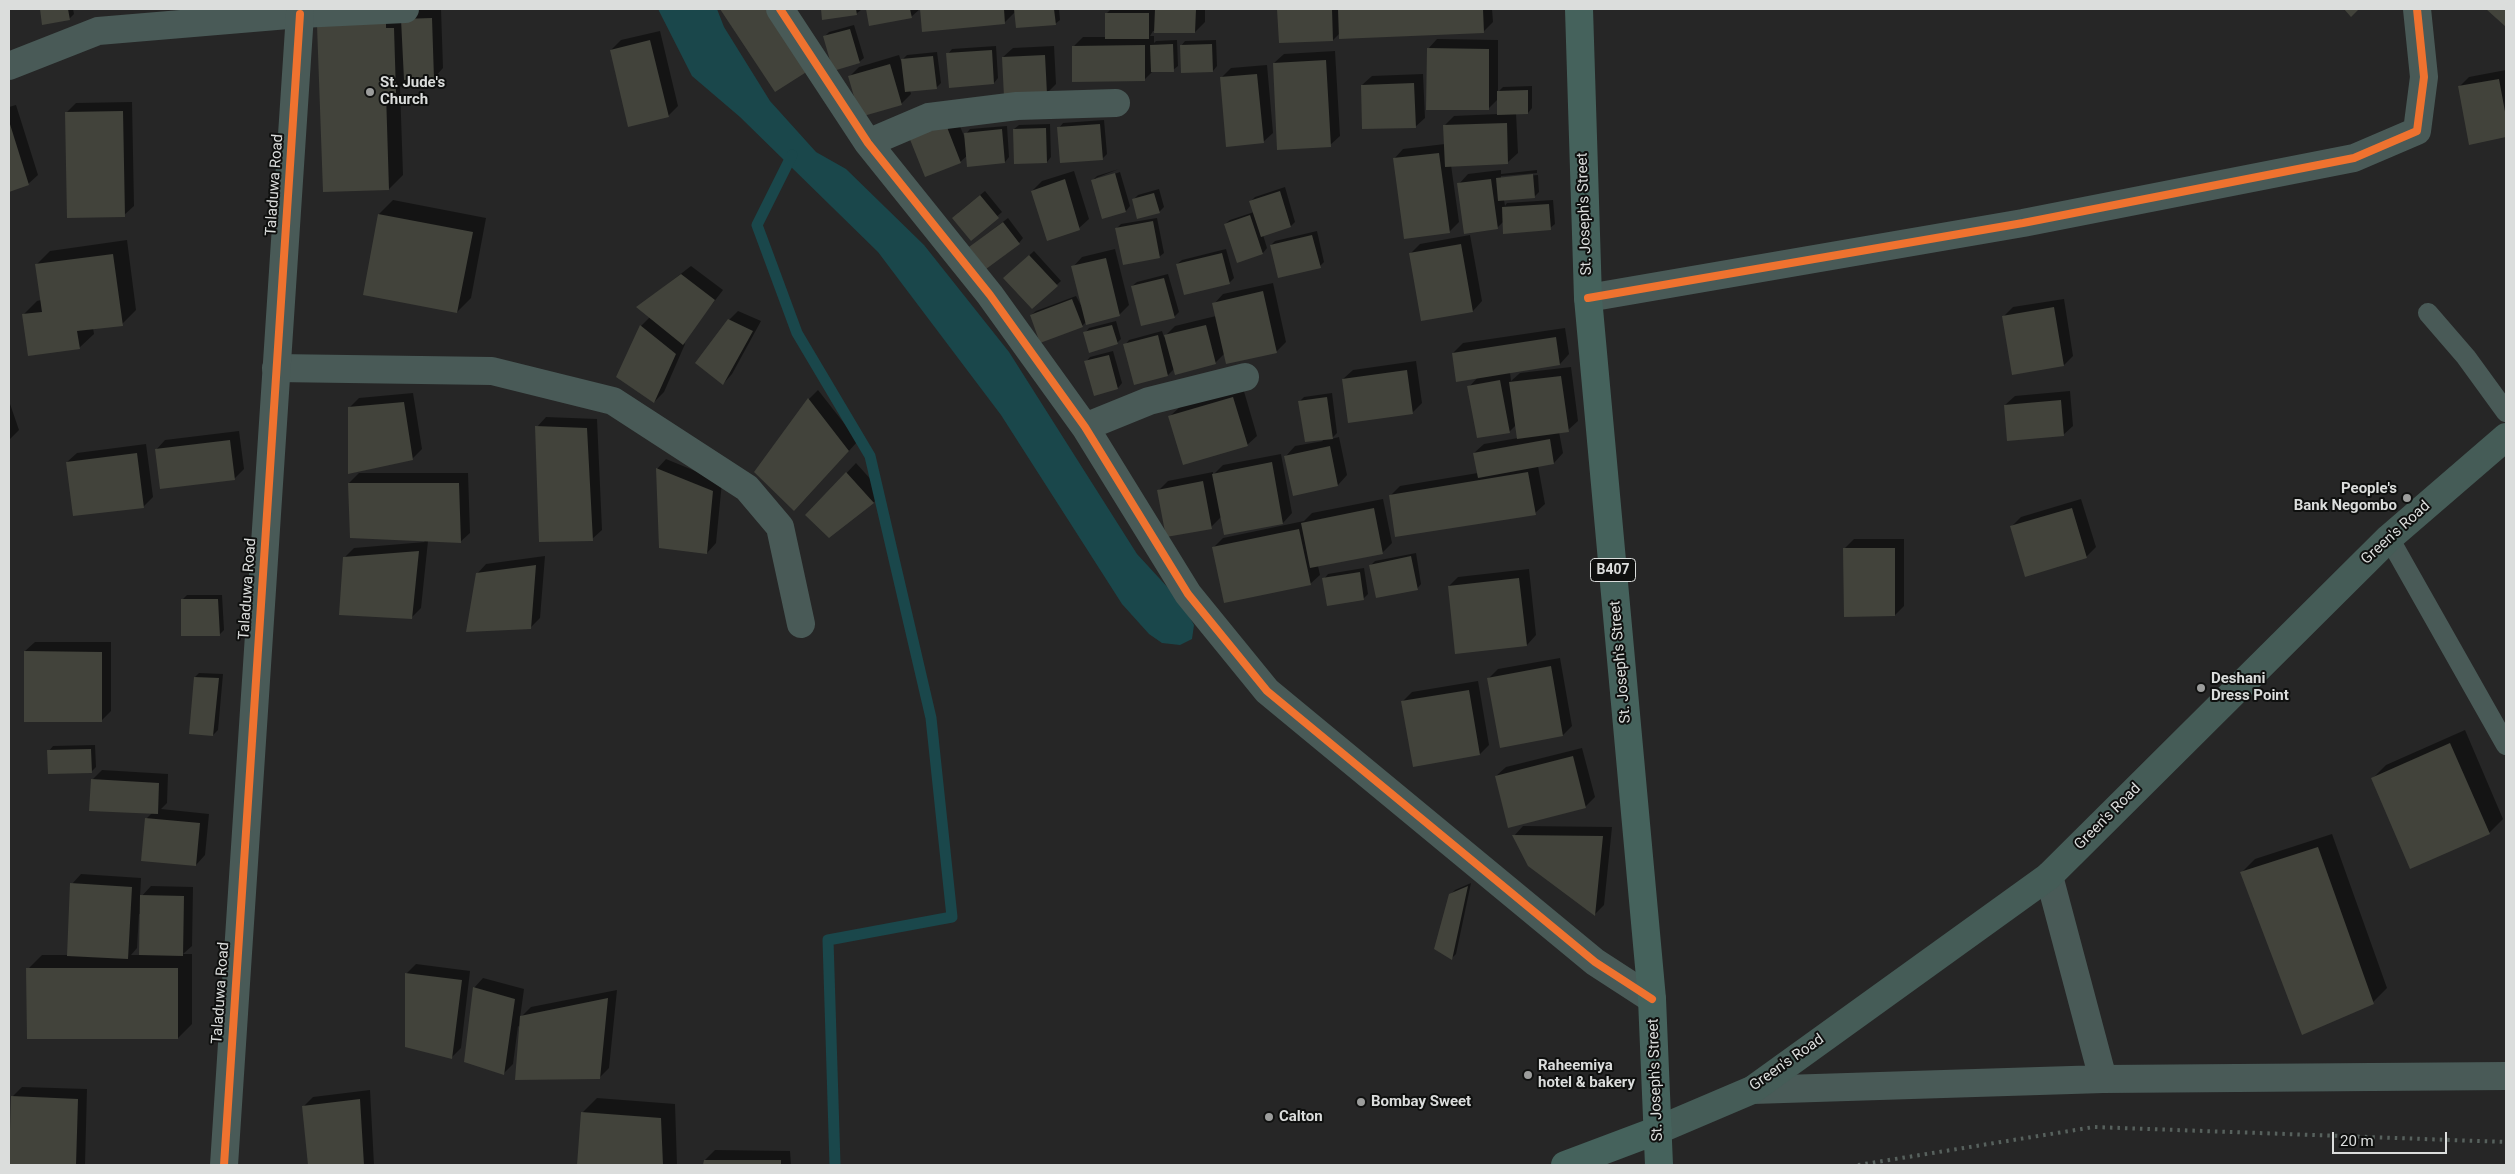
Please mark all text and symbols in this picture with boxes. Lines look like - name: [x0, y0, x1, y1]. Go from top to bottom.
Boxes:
- place label: St. Jude's Church: [380, 74, 445, 109]
- marker: St. Jude's Church: [364, 86, 376, 98]
- street label: Taladuwa Road: [262, 133, 288, 237]
- street label: St. Joseph's Street: [1574, 152, 1596, 276]
- place label: People's Bank Negombo: [2294, 480, 2397, 515]
- marker: People's Bank Negombo: [2401, 492, 2413, 504]
- street label: Green's Road: [2358, 497, 2434, 569]
- street label: Taladuwa Road: [235, 537, 261, 641]
- road number: B407: [1590, 558, 1636, 582]
- street label: St. Joseph's Street: [1607, 600, 1635, 724]
- place label: Deshani Dress Point: [2211, 670, 2289, 705]
- marker: Deshani Dress Point: [2195, 682, 2207, 694]
- street label: Green's Road: [2071, 780, 2145, 854]
- street label: Taladuwa Road: [208, 941, 234, 1045]
- street label: St. Joseph's Street: [1645, 1018, 1667, 1142]
- street label: Green's Road: [1746, 1031, 1828, 1095]
- place label: Raheemiya hotel & bakery: [1538, 1057, 1635, 1092]
- marker: Raheemiya hotel & bakery: [1522, 1069, 1534, 1081]
- place label: Bombay Sweet: [1371, 1093, 1471, 1111]
- marker: Bombay Sweet: [1355, 1096, 1367, 1108]
- place label: Calton: [1279, 1108, 1323, 1126]
- marker: Calton: [1263, 1111, 1275, 1123]
- scale bar: [2335, 1122, 2450, 1154]
- text: 20 m: [2340, 1132, 2374, 1150]

